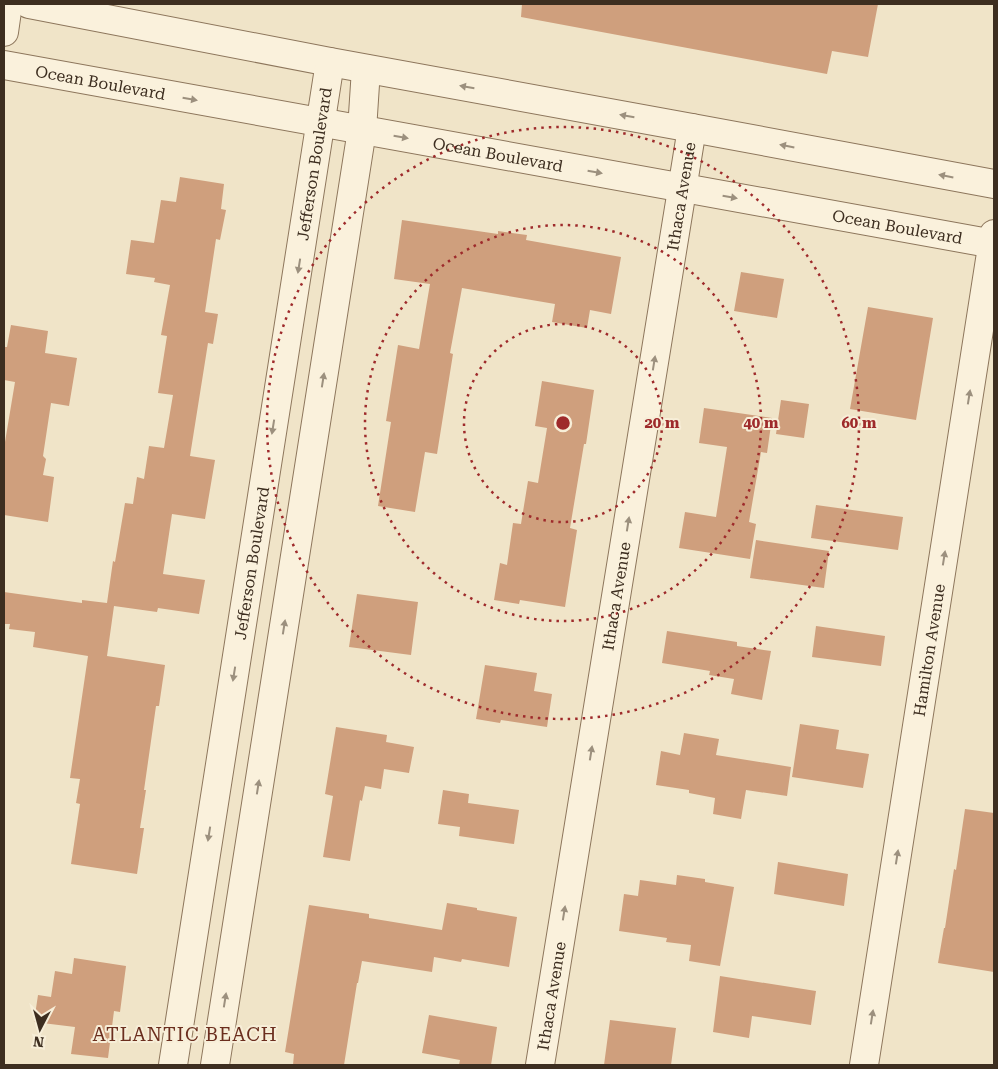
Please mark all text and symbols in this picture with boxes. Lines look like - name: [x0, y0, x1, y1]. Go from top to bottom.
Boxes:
- street label: Ocean Boulevard: [34, 62, 167, 104]
- one-way arrow: [459, 83, 475, 91]
- street label: Jefferson Boulevard: [293, 86, 336, 242]
- one-way arrow: [182, 95, 198, 103]
- one-way arrow: [618, 112, 634, 120]
- one-way arrow: [393, 134, 409, 142]
- street label: Ocean Boulevard: [431, 134, 565, 176]
- street label: Ithaca Avenue: [663, 140, 700, 252]
- one-way arrow: [778, 141, 794, 149]
- one-way arrow: [588, 169, 604, 177]
- one-way arrow: [938, 171, 954, 179]
- one-way arrow: [723, 193, 739, 201]
- street label: Ocean Boulevard: [831, 206, 964, 248]
- one-way arrow: [294, 259, 302, 275]
- one-way arrow: [650, 355, 658, 371]
- one-way arrow: [319, 372, 327, 388]
- one-way arrow: [965, 389, 973, 405]
- centre of rings: [554, 414, 572, 432]
- text: 20 m: [644, 414, 680, 432]
- text: 40 m: [743, 414, 779, 432]
- text: 60 m: [841, 414, 877, 432]
- one-way arrow: [269, 419, 277, 435]
- street label: Jefferson Boulevard: [231, 485, 273, 641]
- one-way arrow: [624, 515, 632, 531]
- street label: Ithaca Avenue: [598, 540, 635, 652]
- one-way arrow: [940, 549, 948, 565]
- street label: Hamilton Avenue: [910, 582, 949, 718]
- one-way arrow: [280, 619, 288, 635]
- one-way arrow: [230, 666, 238, 682]
- one-way arrow: [587, 745, 595, 761]
- one-way arrow: [255, 779, 263, 795]
- one-way arrow: [205, 826, 213, 842]
- one-way arrow: [893, 848, 901, 864]
- one-way arrow: [561, 905, 569, 921]
- street label: Ithaca Avenue: [534, 940, 570, 1052]
- one-way arrow: [221, 991, 229, 1007]
- north arrow: [15, 1004, 65, 1054]
- one-way arrow: [868, 1009, 876, 1025]
- district label: ATLANTIC BEACH: [92, 1023, 278, 1046]
- text: N: [32, 1033, 45, 1050]

